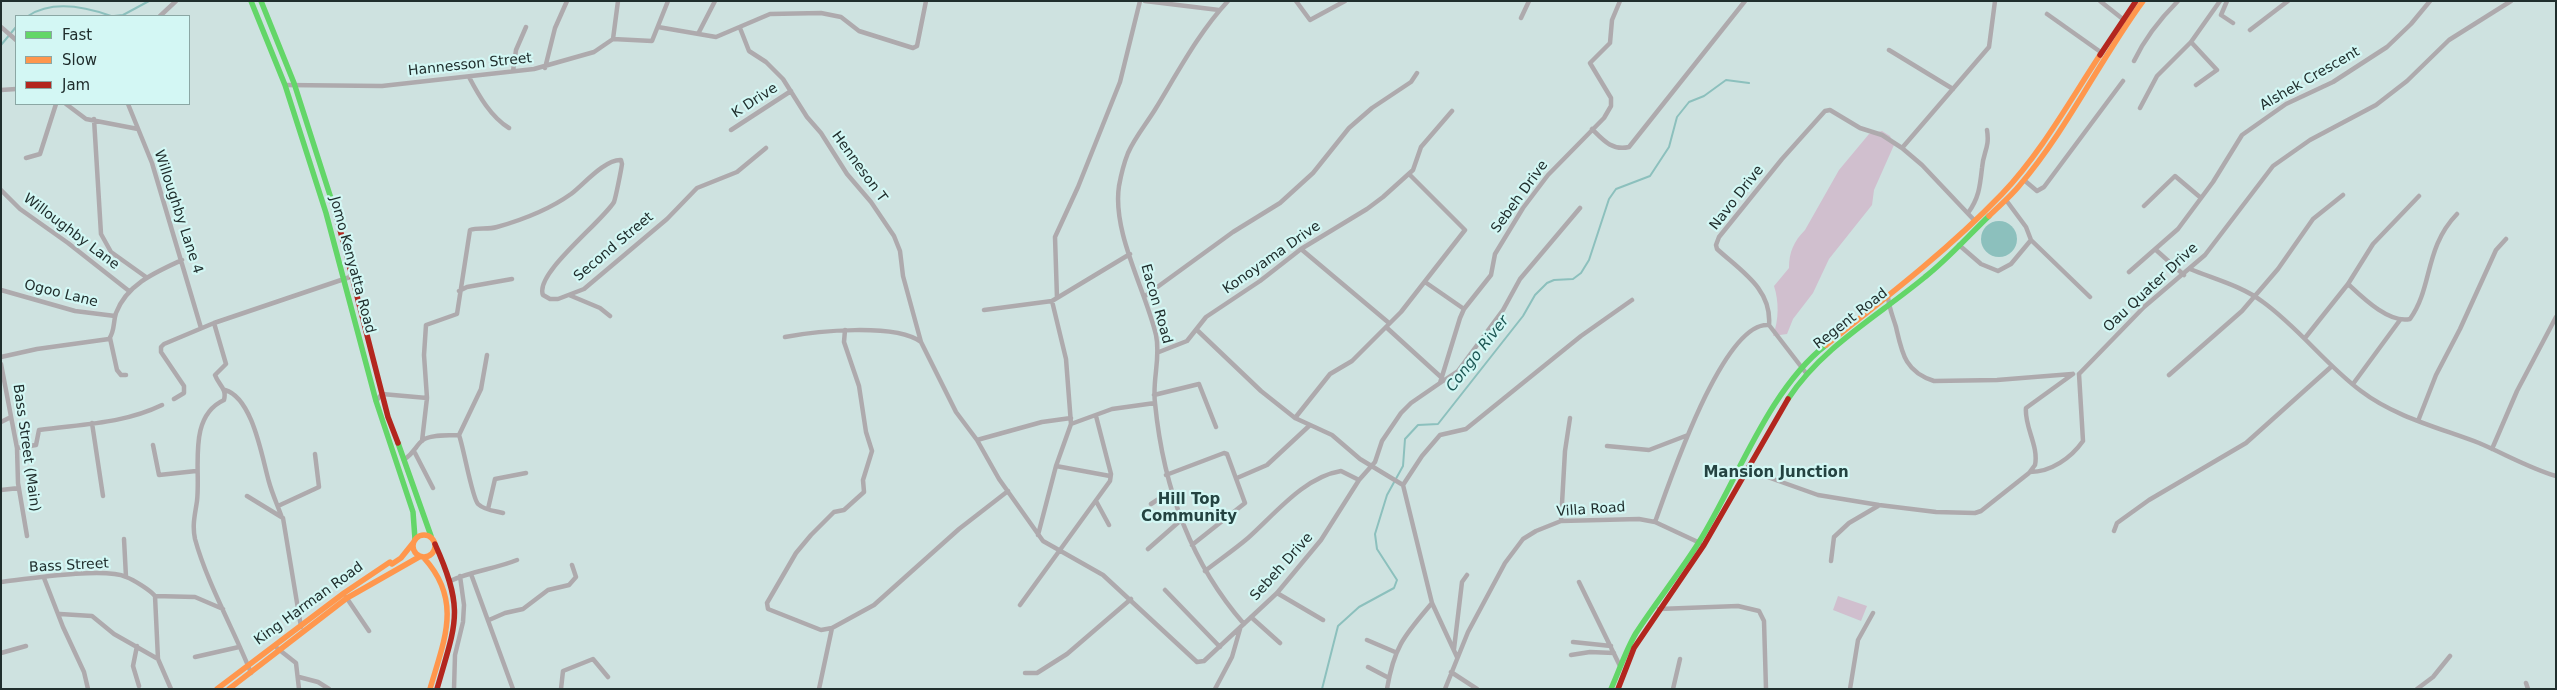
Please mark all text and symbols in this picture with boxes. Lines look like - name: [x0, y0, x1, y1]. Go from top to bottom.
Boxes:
- legend: [15, 15, 190, 105]
- text: Fast: [62, 26, 92, 44]
- street label: Alshek Crescent: [2257, 44, 2363, 114]
- street label: Hannesson Street: [407, 50, 533, 80]
- text: Slow: [62, 51, 97, 69]
- text: Jam: [62, 76, 90, 94]
- street label: K Drive: [729, 80, 781, 122]
- street label: Henneson T: [828, 128, 890, 206]
- street label: Willoughby Lane 4: [150, 148, 206, 276]
- street label: Sebeh Drive: [1488, 157, 1552, 237]
- street label: Navo Drive: [1706, 162, 1768, 234]
- street label: Willoughby Lane: [20, 190, 122, 274]
- street label: Jomo Kenyatta Road: [326, 195, 378, 335]
- street label: Second Street: [571, 209, 657, 285]
- street label: Konoyama Drive: [1220, 218, 1324, 298]
- street label: Oau Quater Drive: [2100, 240, 2202, 336]
- street label: Eacon Road: [1137, 262, 1175, 346]
- street label: Ogoo Lane: [22, 277, 100, 311]
- street label: Regent Road: [1811, 285, 1891, 353]
- water label: Congo River: [1443, 312, 1513, 396]
- street label: Bass Street (Main): [9, 383, 43, 513]
- district label: Mansion Junction: [1703, 464, 1849, 482]
- district label: Hill Top Community: [1141, 491, 1237, 526]
- street label: Villa Road: [1556, 499, 1626, 521]
- street label: Sebeh Drive: [1247, 530, 1317, 604]
- street label: Bass Street: [29, 556, 109, 576]
- street label: King Harman Road: [251, 559, 367, 649]

